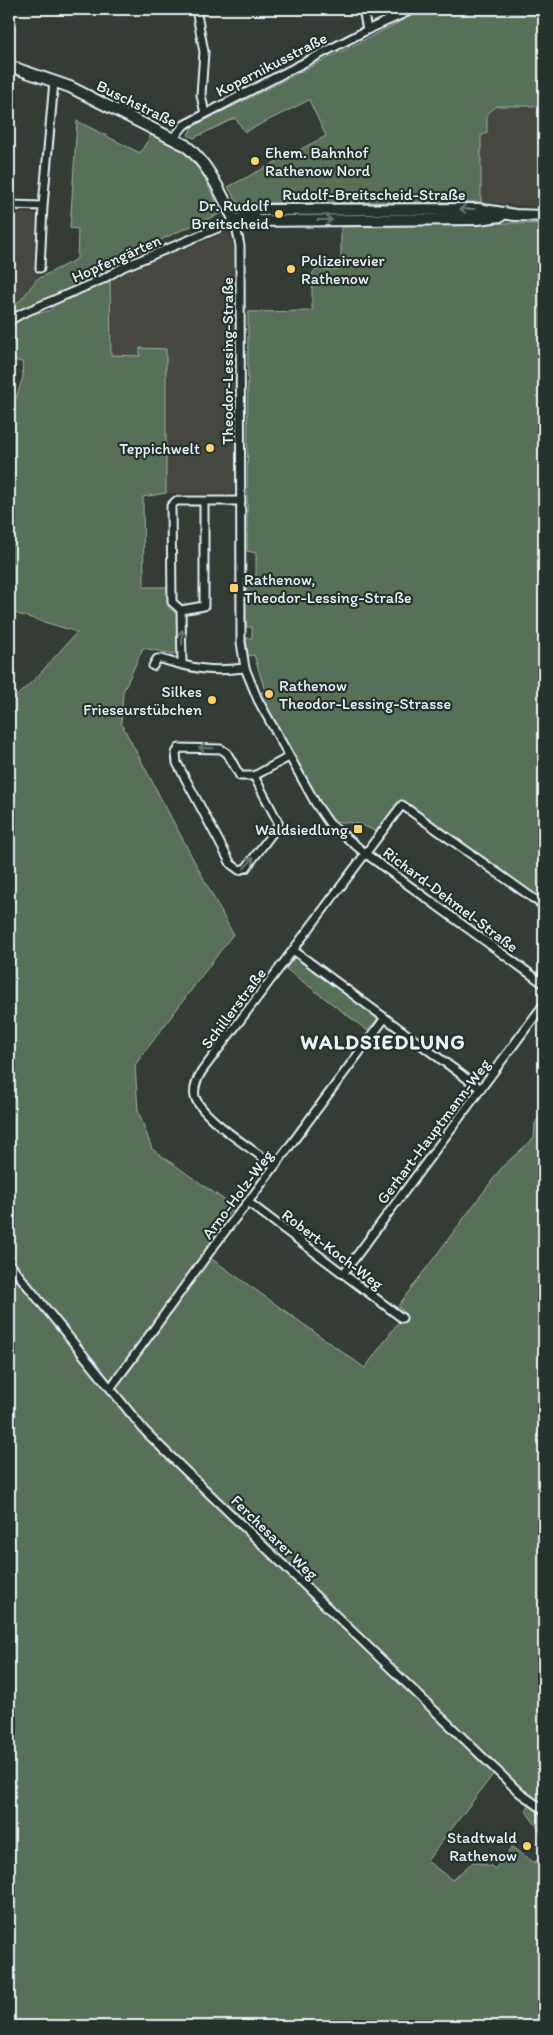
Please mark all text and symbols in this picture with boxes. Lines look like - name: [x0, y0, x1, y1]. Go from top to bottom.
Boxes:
- street label: Kopernikusstraße: [212, 28, 330, 101]
- street label: Buschstraße: [93, 76, 180, 131]
- place label: Ehem. Bahnhof Rathenow Nord: [265, 143, 370, 180]
- marker: Ehem. Bahnhof Rathenow Nord: [249, 155, 261, 167]
- street label: Rudolf-Breitscheid-Straße: [282, 185, 466, 204]
- place label: Dr. Rudolf Breitscheid: [191, 196, 270, 233]
- one-way arrow: [459, 204, 476, 214]
- marker: Dr. Rudolf Breitscheid: [273, 208, 285, 220]
- one-way arrow: [316, 215, 332, 225]
- street label: Hopfengärten: [69, 230, 164, 287]
- place label: Polizeirevier Rathenow: [301, 251, 385, 288]
- marker: Polizeirevier Rathenow: [285, 263, 297, 275]
- street label: Theodor-Lessing-Straße: [218, 277, 237, 445]
- place label: Teppichwelt: [119, 439, 200, 458]
- marker: Teppichwelt: [204, 442, 216, 454]
- place label: Rathenow, Theodor-Lessing-Straße: [244, 570, 412, 607]
- marker: Rathenow, Theodor-Lessing-Straße: [228, 582, 240, 594]
- one-way arrow: [177, 630, 186, 646]
- place label: Rathenow Theodor-Lessing-Strasse: [279, 676, 451, 713]
- place label: Silkes Frieseurstübchen: [83, 682, 202, 719]
- marker: Rathenow Theodor-Lessing-Strasse: [263, 688, 275, 700]
- marker: Silkes Frieseurstübchen: [206, 694, 218, 706]
- one-way arrow: [198, 744, 214, 753]
- place label: Waldsiedlung: [255, 820, 349, 839]
- marker: Waldsiedlung: [352, 823, 364, 835]
- street label: Richard-Dehmel-Straße: [379, 842, 522, 957]
- one-way arrow: [243, 857, 255, 870]
- street label: Schillerstraße: [197, 964, 270, 1053]
- district label: WALDSIEDLUNG: [300, 1029, 466, 1054]
- street label: Gerhart-Hauptmann-Weg: [373, 1054, 495, 1208]
- street label: Arno-Holz-Weg: [198, 1145, 278, 1243]
- street label: Robert-Koch-Weg: [278, 1205, 388, 1294]
- street label: Ferchesarer Weg: [227, 1491, 323, 1584]
- place label: Stadtwald Rathenow: [447, 1828, 517, 1865]
- marker: Stadtwald Rathenow: [521, 1840, 533, 1852]

